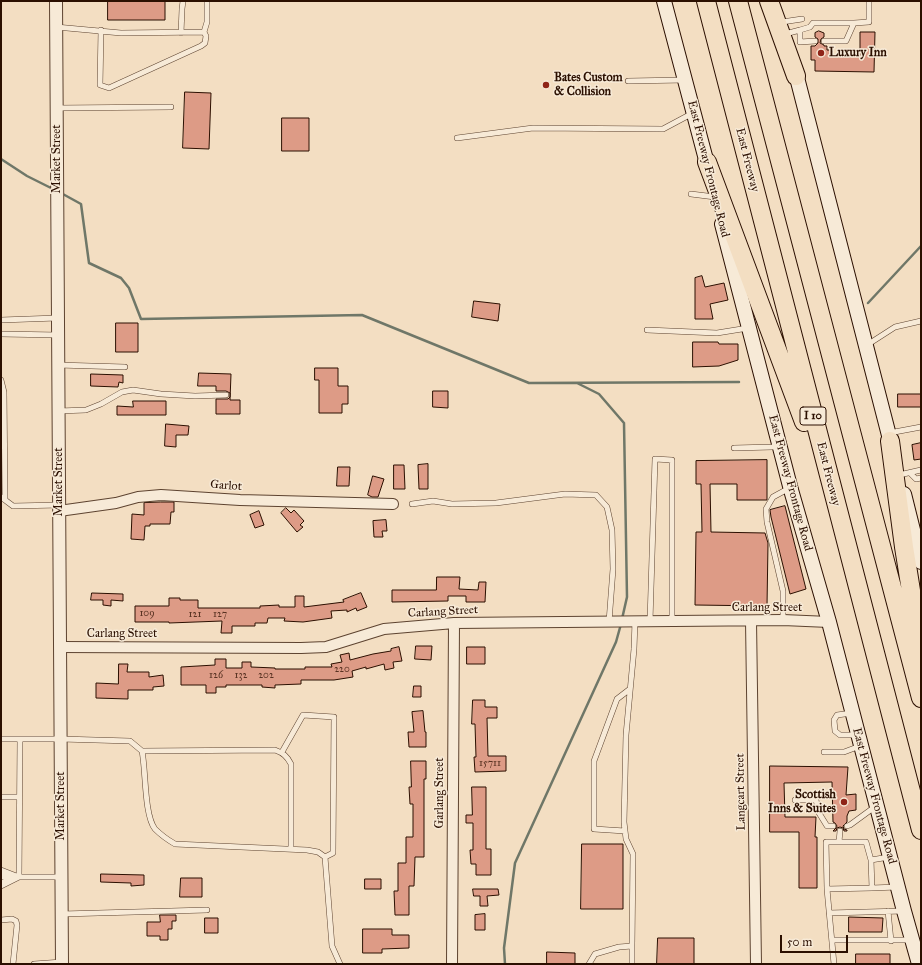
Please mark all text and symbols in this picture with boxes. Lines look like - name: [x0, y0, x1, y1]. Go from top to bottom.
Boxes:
- place label: Luxury Inn: [829, 46, 887, 60]
- marker: Luxury Inn: [816, 48, 826, 58]
- place label: Bates Custom & Collision: [554, 71, 623, 99]
- marker: Bates Custom & Collision: [541, 80, 551, 90]
- street label: East Freeway Frontage Road: [684, 99, 732, 239]
- street label: Market Street: [50, 125, 64, 193]
- street label: East Freeway: [732, 127, 762, 193]
- road number: I 10: [800, 407, 826, 425]
- street label: East Freeway Frontage Road: [765, 413, 815, 553]
- street label: East Freeway: [813, 441, 843, 507]
- street label: Market Street: [52, 448, 66, 516]
- street label: Garlot: [210, 478, 242, 494]
- street label: Carlang Street: [732, 601, 802, 615]
- street label: Carlang Street: [407, 603, 479, 621]
- house number: 109: [139, 608, 155, 620]
- house number: 121: [189, 609, 201, 621]
- house number: 127: [213, 609, 227, 621]
- street label: Carlang Street: [87, 627, 157, 641]
- house number: 220: [334, 664, 350, 676]
- house number: 126: [209, 670, 223, 682]
- house number: 132: [235, 670, 247, 682]
- house number: 202: [258, 670, 274, 682]
- street label: East Freeway Frontage Road: [849, 726, 899, 866]
- street label: Langcart Street: [733, 753, 749, 831]
- street label: Garlang Street: [433, 757, 447, 829]
- house number: 15711: [479, 758, 501, 770]
- street label: Market Street: [54, 772, 68, 840]
- place label: Scottish Inns & Suites: [768, 788, 836, 816]
- marker: Scottish Inns & Suites: [839, 797, 849, 807]
- scale bar: [782, 927, 850, 953]
- text: 50 m: [787, 935, 812, 949]

